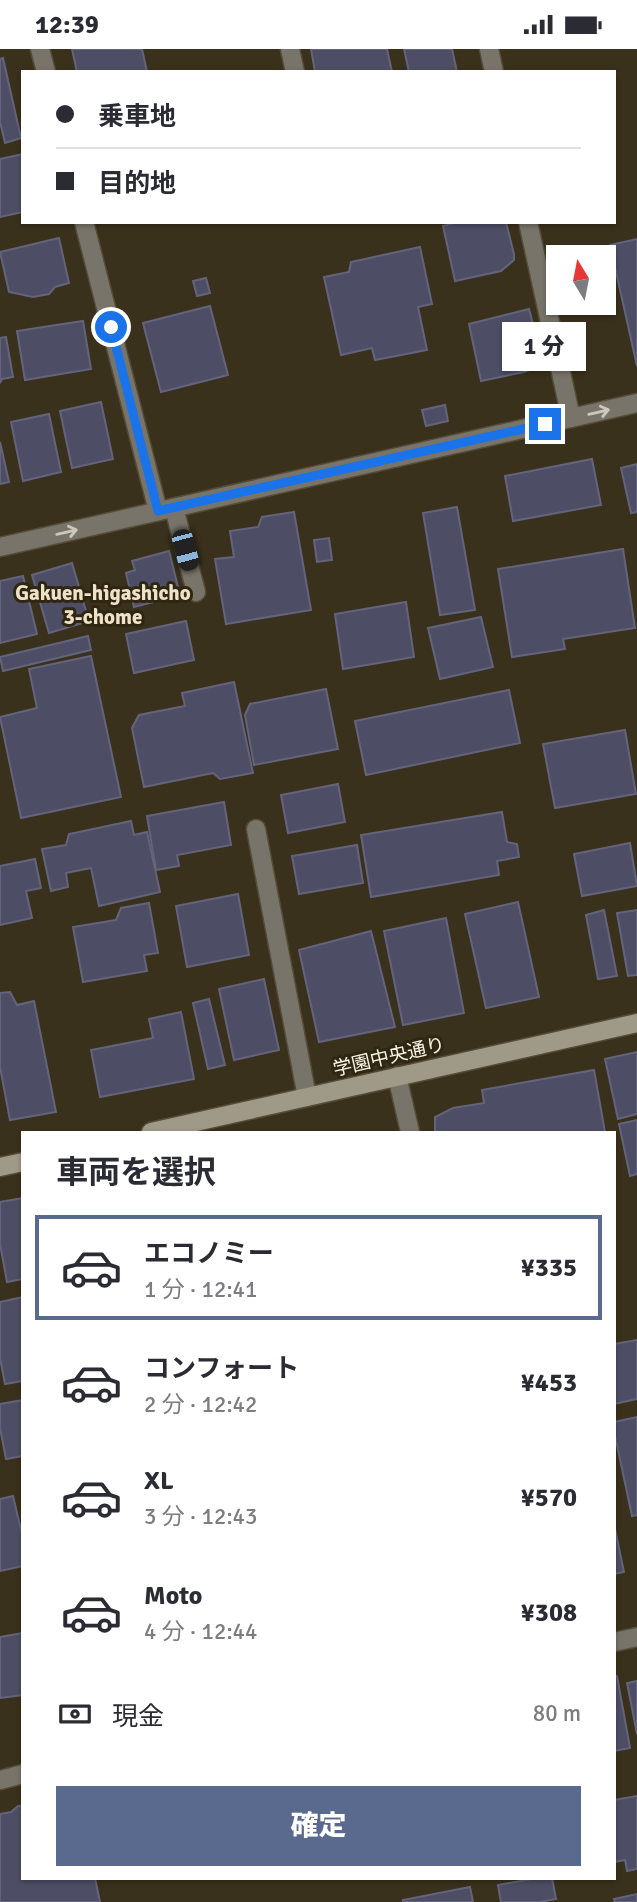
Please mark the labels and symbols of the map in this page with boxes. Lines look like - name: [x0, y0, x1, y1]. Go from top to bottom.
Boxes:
- north arrow: [546, 245, 616, 315]
- route start: [95, 311, 127, 343]
- callout: 1 分: [503, 323, 587, 371]
- one-way arrow: [587, 404, 610, 418]
- route end: [529, 408, 561, 440]
- one-way arrow: [55, 525, 77, 538]
- car: [170, 527, 201, 573]
- district label: Gakuen-higashicho 3-chome: [15, 580, 191, 630]
- street label: 学園中央通り: [331, 1032, 447, 1082]

